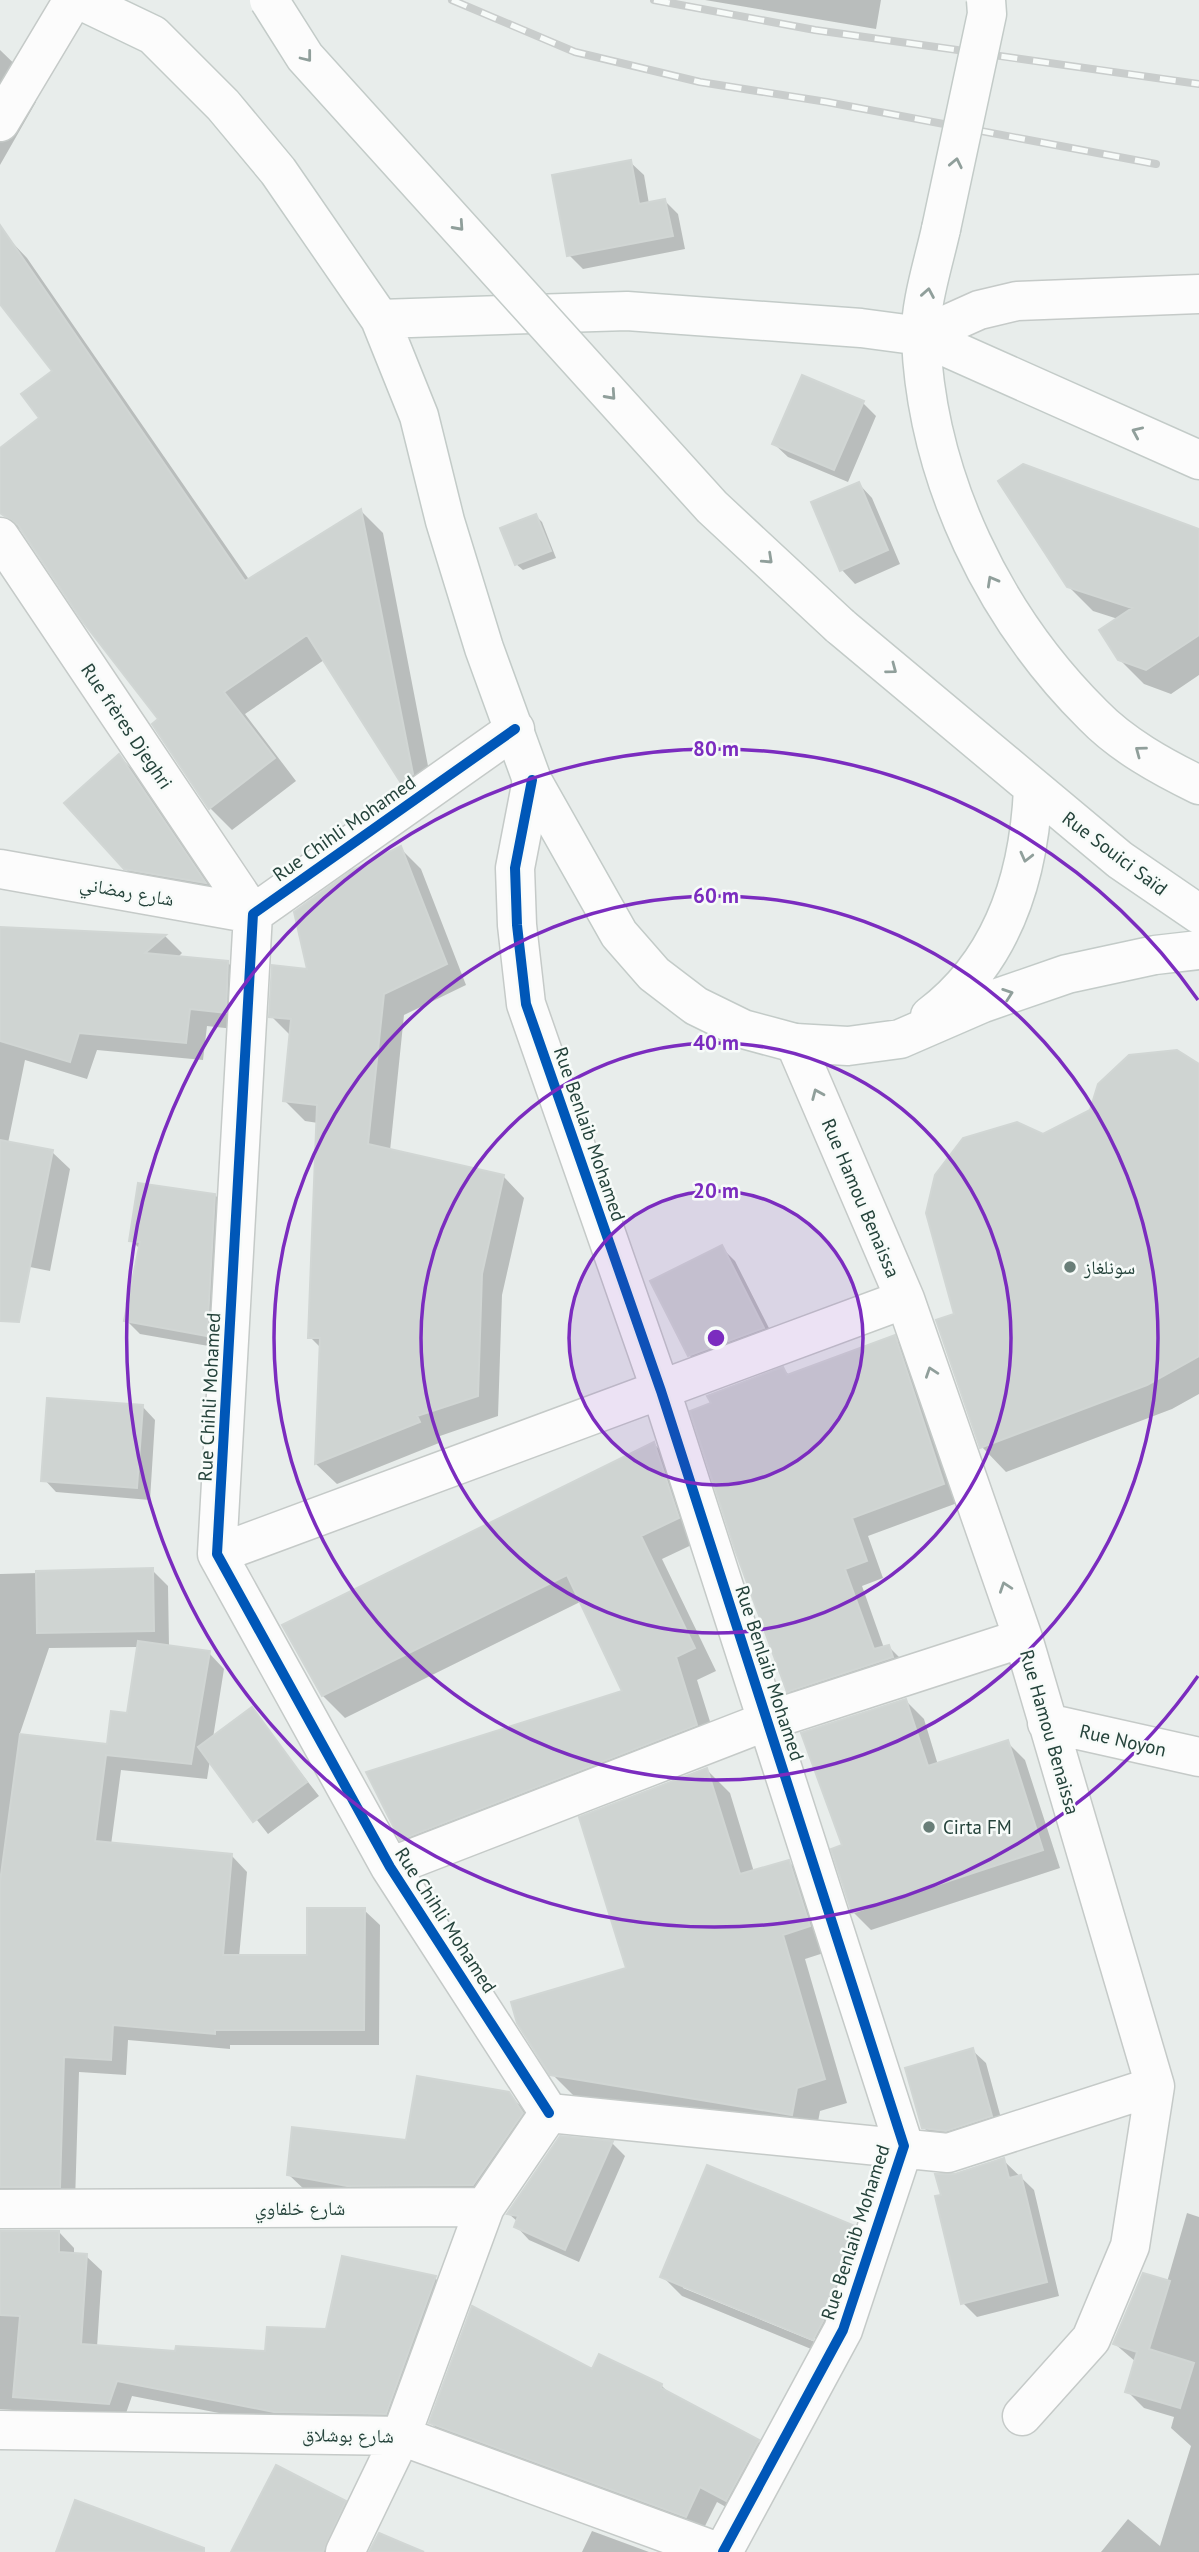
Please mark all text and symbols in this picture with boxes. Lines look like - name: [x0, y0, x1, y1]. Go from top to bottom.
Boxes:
- one-way arrow: [298, 49, 311, 61]
- one-way arrow: [947, 157, 962, 169]
- one-way arrow: [451, 218, 463, 231]
- one-way arrow: [920, 287, 935, 299]
- one-way arrow: [603, 386, 616, 399]
- one-way arrow: [1132, 426, 1144, 440]
- one-way arrow: [760, 551, 773, 563]
- one-way arrow: [987, 575, 1000, 588]
- street label: Rue frères Djeghri: [76, 659, 178, 793]
- one-way arrow: [885, 661, 897, 674]
- text: 80 m: [693, 735, 739, 762]
- one-way arrow: [1135, 746, 1148, 759]
- street label: Rue Chihli Mohamed: [268, 770, 420, 886]
- street label: Rue Souici Saïd: [1058, 806, 1172, 900]
- one-way arrow: [1020, 851, 1034, 863]
- street label: شارع رمضاني: [77, 871, 176, 915]
- text: 60 m: [693, 882, 739, 909]
- one-way arrow: [1002, 988, 1014, 1002]
- text: 40 m: [693, 1029, 739, 1056]
- street label: Rue Benlaib Mohamed: [549, 1044, 631, 1224]
- one-way arrow: [811, 1089, 825, 1101]
- street label: Rue Hamou Benaissa: [817, 1115, 905, 1281]
- text: 20 m: [693, 1177, 739, 1204]
- place label: سونلغاز: [1083, 1255, 1135, 1279]
- marker: سونلغاز: [1062, 1259, 1078, 1275]
- street label: Rue Chihli Mohamed: [193, 1312, 225, 1482]
- centre of rings: [704, 1326, 728, 1350]
- one-way arrow: [925, 1367, 939, 1379]
- street label: Rue Benlaib Mohamed: [730, 1582, 810, 1764]
- one-way arrow: [999, 1582, 1013, 1594]
- street label: Rue Hamou Benaissa: [1015, 1647, 1085, 1817]
- street label: Rue Noyon: [1077, 1718, 1169, 1762]
- place label: Cirta FM: [943, 1815, 1012, 1839]
- marker: Cirta FM: [921, 1819, 937, 1835]
- street label: Rue Chihli Mohamed: [390, 1843, 502, 1997]
- street label: Rue Benlaib Mohamed: [815, 2141, 895, 2323]
- street label: شارع خلفاوي: [255, 2196, 345, 2224]
- street label: شارع بوشلاق: [302, 2422, 394, 2448]

